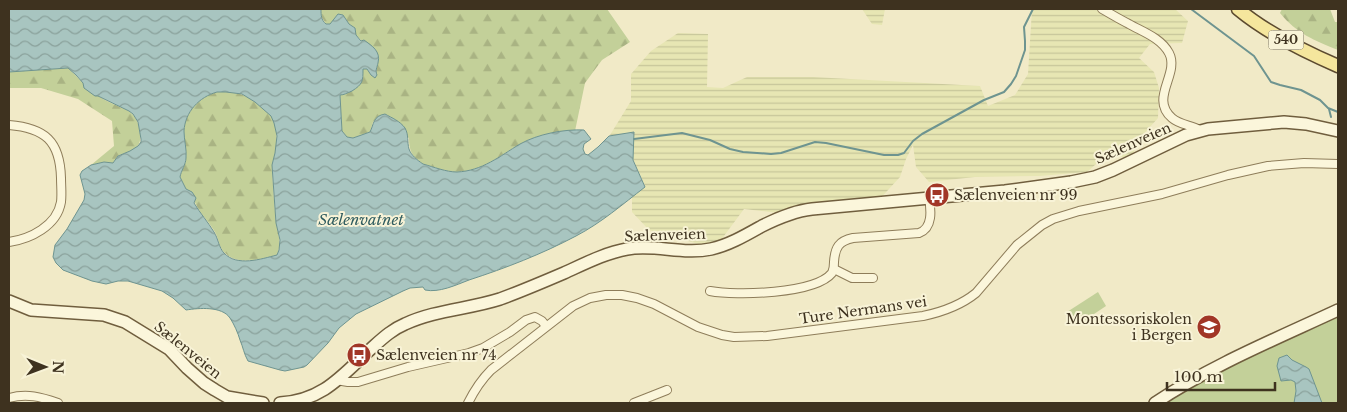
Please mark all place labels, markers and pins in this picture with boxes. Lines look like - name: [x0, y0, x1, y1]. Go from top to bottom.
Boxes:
- bus stop icon: Sælenveien nr 99: [924, 182, 950, 208]
- place label: Sælenveien nr 99: [954, 186, 1078, 204]
- place label: Montessoriskolen i Bergen: [1066, 310, 1192, 344]
- school or university icon: Montessoriskolen i Bergen: [1196, 314, 1222, 340]
- bus stop icon: Sælenveien nr 74: [346, 342, 372, 368]
- place label: Sælenveien nr 74: [376, 346, 497, 364]

